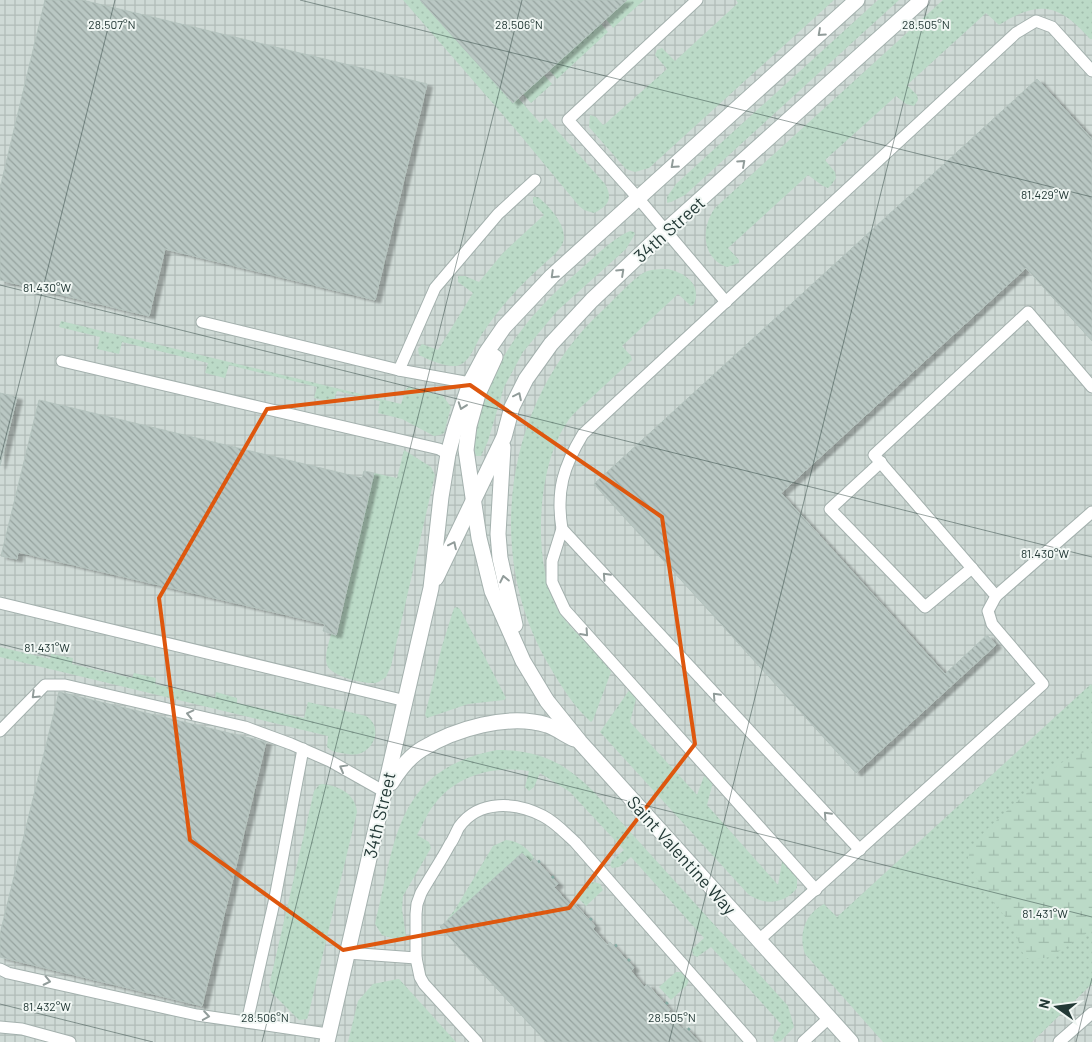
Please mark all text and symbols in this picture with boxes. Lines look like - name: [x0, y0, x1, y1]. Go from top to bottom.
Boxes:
- text: 28.507°N: [88, 17, 136, 31]
- text: 28.506°N: [495, 17, 543, 31]
- text: 28.505°N: [902, 17, 950, 31]
- one-way arrow: [817, 27, 826, 36]
- one-way arrow: [671, 159, 680, 168]
- one-way arrow: [736, 160, 745, 169]
- text: 81.429°W: [1021, 187, 1069, 201]
- street label: 34th Street: [629, 191, 709, 267]
- one-way arrow: [551, 269, 560, 278]
- one-way arrow: [616, 269, 625, 278]
- text: 81.430°W: [23, 280, 72, 294]
- one-way arrow: [511, 392, 522, 401]
- one-way arrow: [458, 402, 468, 410]
- one-way arrow: [447, 541, 457, 550]
- text: 81.430°W: [1021, 546, 1070, 560]
- one-way arrow: [603, 573, 612, 582]
- one-way arrow: [500, 574, 510, 583]
- one-way arrow: [579, 627, 588, 636]
- text: 81.431°W: [24, 640, 70, 654]
- one-way arrow: [32, 689, 41, 698]
- one-way arrow: [713, 692, 722, 701]
- one-way arrow: [186, 709, 195, 720]
- one-way arrow: [339, 764, 348, 774]
- street label: 34th Street: [358, 770, 400, 860]
- street label: Saint Valentine Way: [623, 791, 741, 919]
- one-way arrow: [824, 811, 833, 820]
- text: 81.431°W: [1022, 906, 1068, 920]
- one-way arrow: [42, 975, 51, 986]
- north arrow: [1032, 982, 1082, 1032]
- text: N: [1035, 997, 1053, 1010]
- text: 81.432°W: [23, 999, 71, 1013]
- one-way arrow: [202, 1010, 210, 1021]
- text: 28.506°N: [241, 1010, 289, 1024]
- text: 28.505°N: [648, 1010, 696, 1024]

